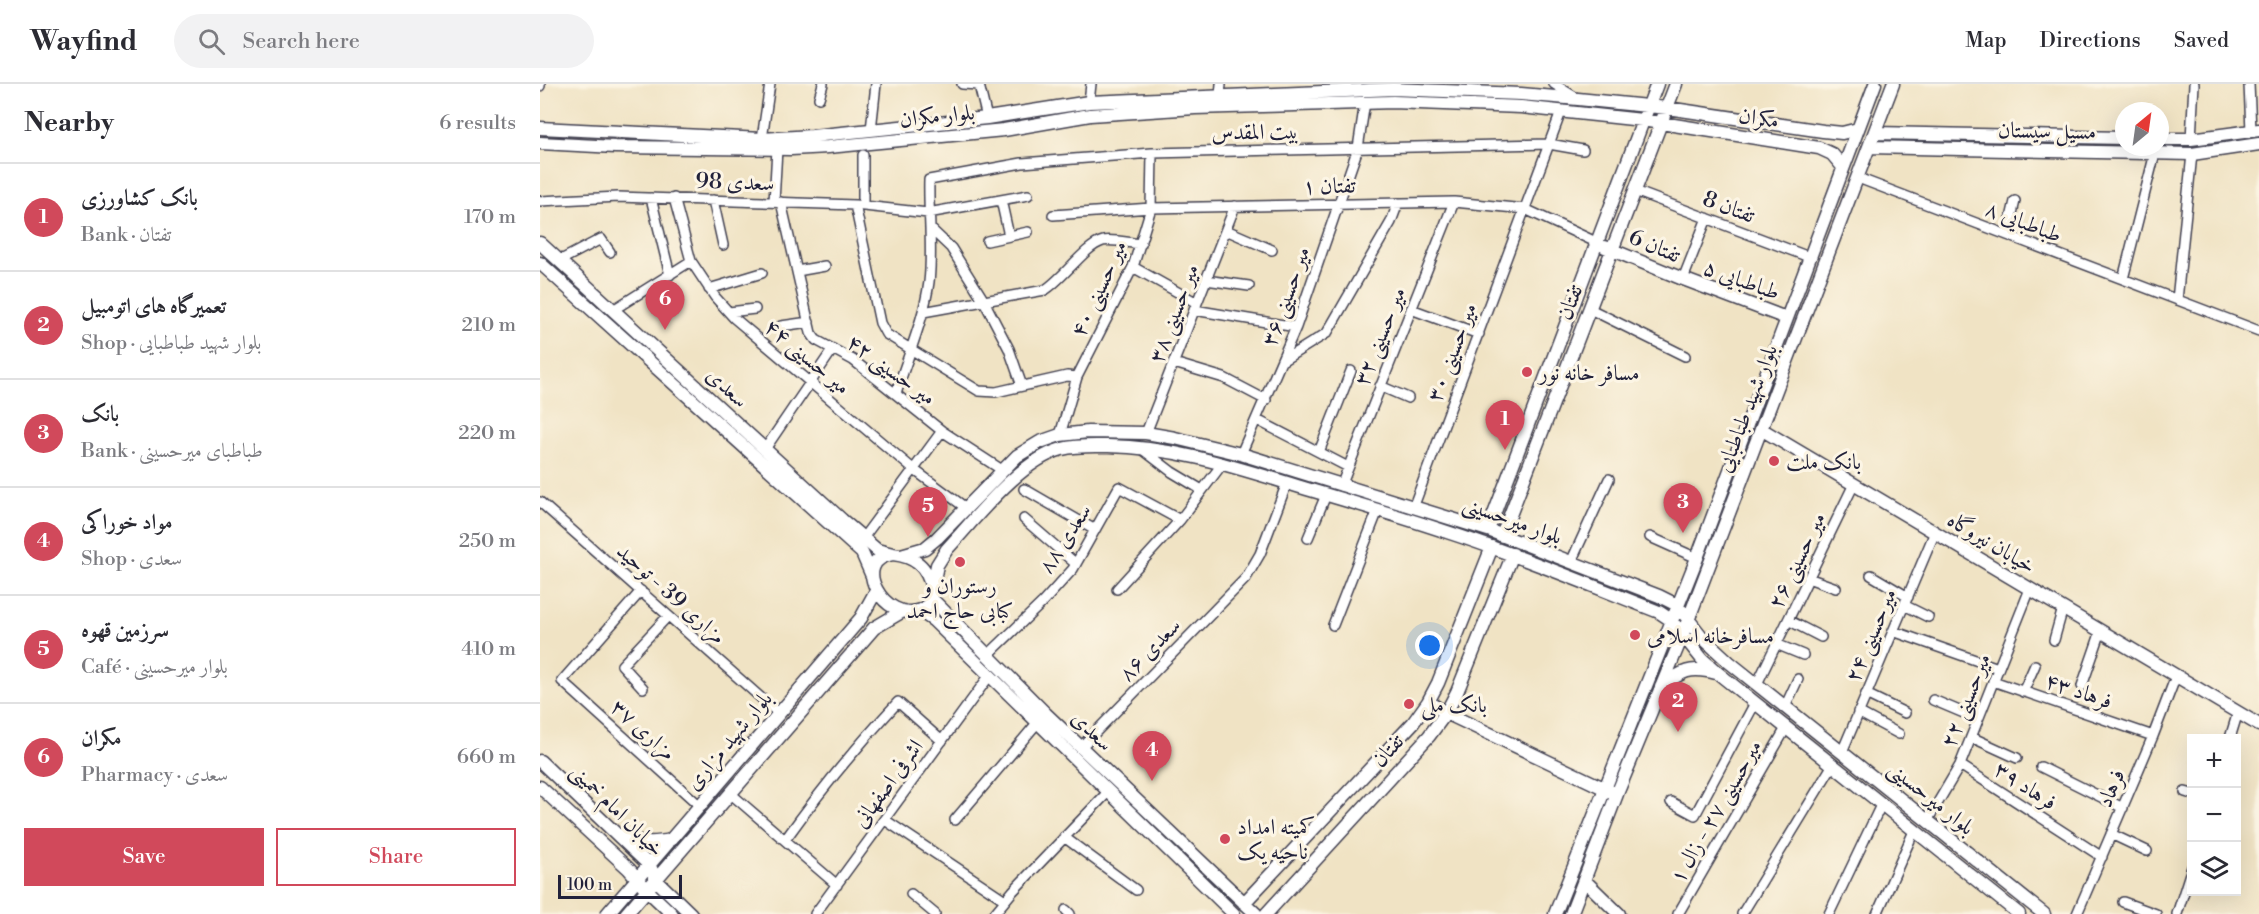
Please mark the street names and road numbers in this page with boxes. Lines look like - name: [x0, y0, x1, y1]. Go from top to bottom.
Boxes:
- street label: بلوار مکران: [898, 99, 976, 134]
- street label: مکران: [1737, 102, 1781, 135]
- street label: مسیل سیستان: [1997, 117, 2096, 147]
- street label: بیت المقدس: [1211, 118, 1299, 147]
- street label: سعدی 98: [695, 168, 775, 197]
- street label: تفتان ۱: [1302, 173, 1357, 200]
- street label: تفتان 8: [1699, 185, 1759, 230]
- street label: طباطبایی ۸: [1981, 196, 2065, 250]
- street label: تفتان 6: [1625, 224, 1685, 270]
- street label: میر حسینی ۴۰: [1065, 236, 1134, 342]
- street label: میر حسینی ۳۶: [1256, 243, 1318, 350]
- street label: طباطبایی ۵: [1699, 254, 1783, 308]
- street label: میر حسینی ۳۸: [1143, 260, 1207, 367]
- street label: تفتان: [1551, 280, 1590, 324]
- street label: میر حسینی ۳۲: [1348, 283, 1413, 390]
- street label: میر حسینی ۳۰: [1421, 299, 1485, 406]
- street label: میر حسینی ۴۴: [758, 313, 855, 402]
- street label: میر حسینی ۴۲: [841, 329, 941, 412]
- street label: بلوار شهید طباطبایی: [1711, 341, 1785, 477]
- street label: سعدی: [700, 362, 754, 414]
- street label: بلوار میرحسینی: [1459, 490, 1566, 552]
- street label: سعدی ۸۸: [1033, 499, 1098, 579]
- street label: خیابان نیروگاه: [1942, 506, 2041, 580]
- street label: میر حسینی ۲۶: [1762, 508, 1833, 614]
- street label: مزاری 39 - توحید: [610, 538, 731, 651]
- street label: میرحسینی ۲۴: [1840, 585, 1904, 687]
- street label: سعدی ۸۶: [1113, 613, 1187, 687]
- street label: میرحسینی ۲۲: [1935, 650, 1998, 752]
- street label: فرهاد ۴۳: [2041, 667, 2116, 715]
- street label: بلوار شهید مزاری: [680, 686, 779, 797]
- street label: مزاری ۳۷: [604, 694, 681, 767]
- street label: سعدی: [1065, 705, 1118, 757]
- street label: تفتان: [1366, 728, 1411, 773]
- street label: اشرفی اصفهانی: [847, 734, 929, 833]
- street label: میرحسینی ۲۷ - زال ۱: [1664, 735, 1769, 889]
- street label: بلوار میرحسینی: [1882, 755, 1980, 842]
- street label: فرهاد ۳۹: [1989, 756, 2062, 816]
- street label: خیابان امام خمینی: [561, 758, 669, 866]
- street label: فرهاد: [2091, 765, 2131, 812]

